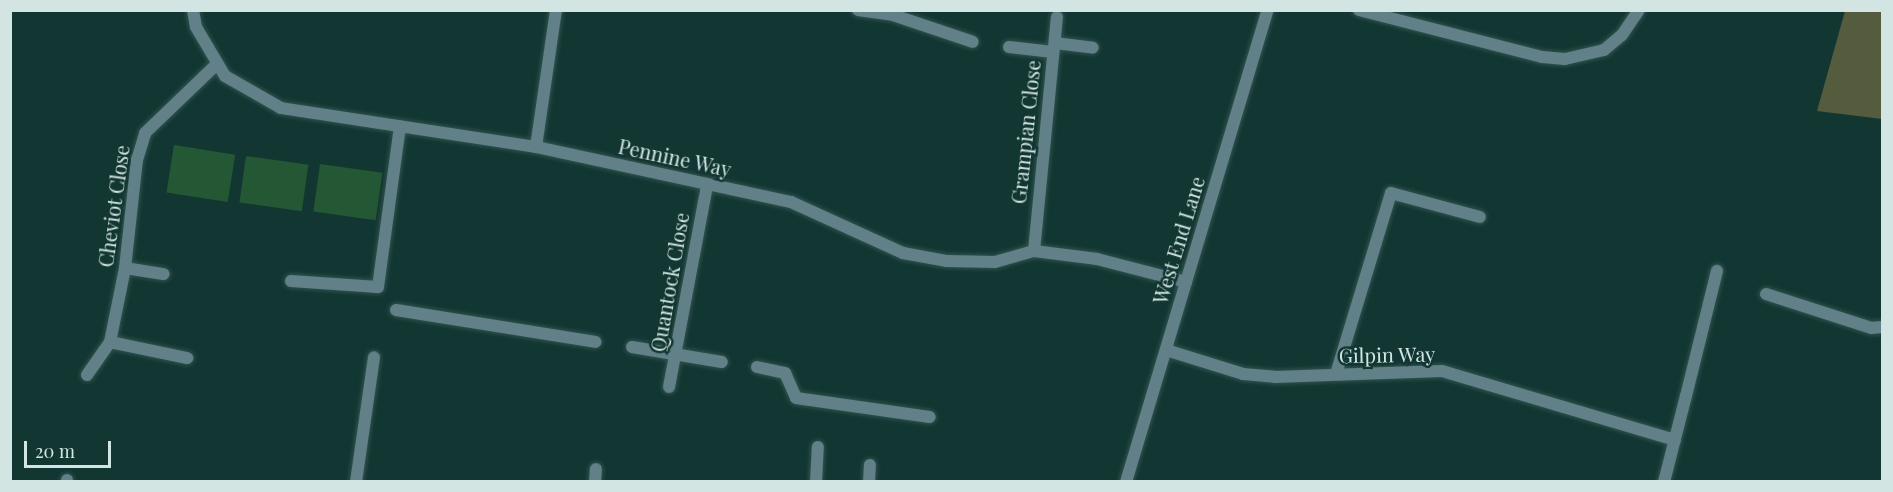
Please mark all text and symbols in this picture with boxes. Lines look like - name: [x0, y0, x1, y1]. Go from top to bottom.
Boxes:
- street label: Grampian Close: [1006, 59, 1044, 205]
- street label: Pennine Way: [616, 133, 734, 181]
- street label: Cheviot Close: [93, 143, 133, 269]
- street label: West End Lane: [1147, 173, 1209, 307]
- street label: Quantock Close: [645, 210, 693, 354]
- street label: Gilpin Way: [1338, 341, 1436, 367]
- scale bar: [27, 429, 114, 467]
- text: 20 m: [35, 439, 75, 463]

